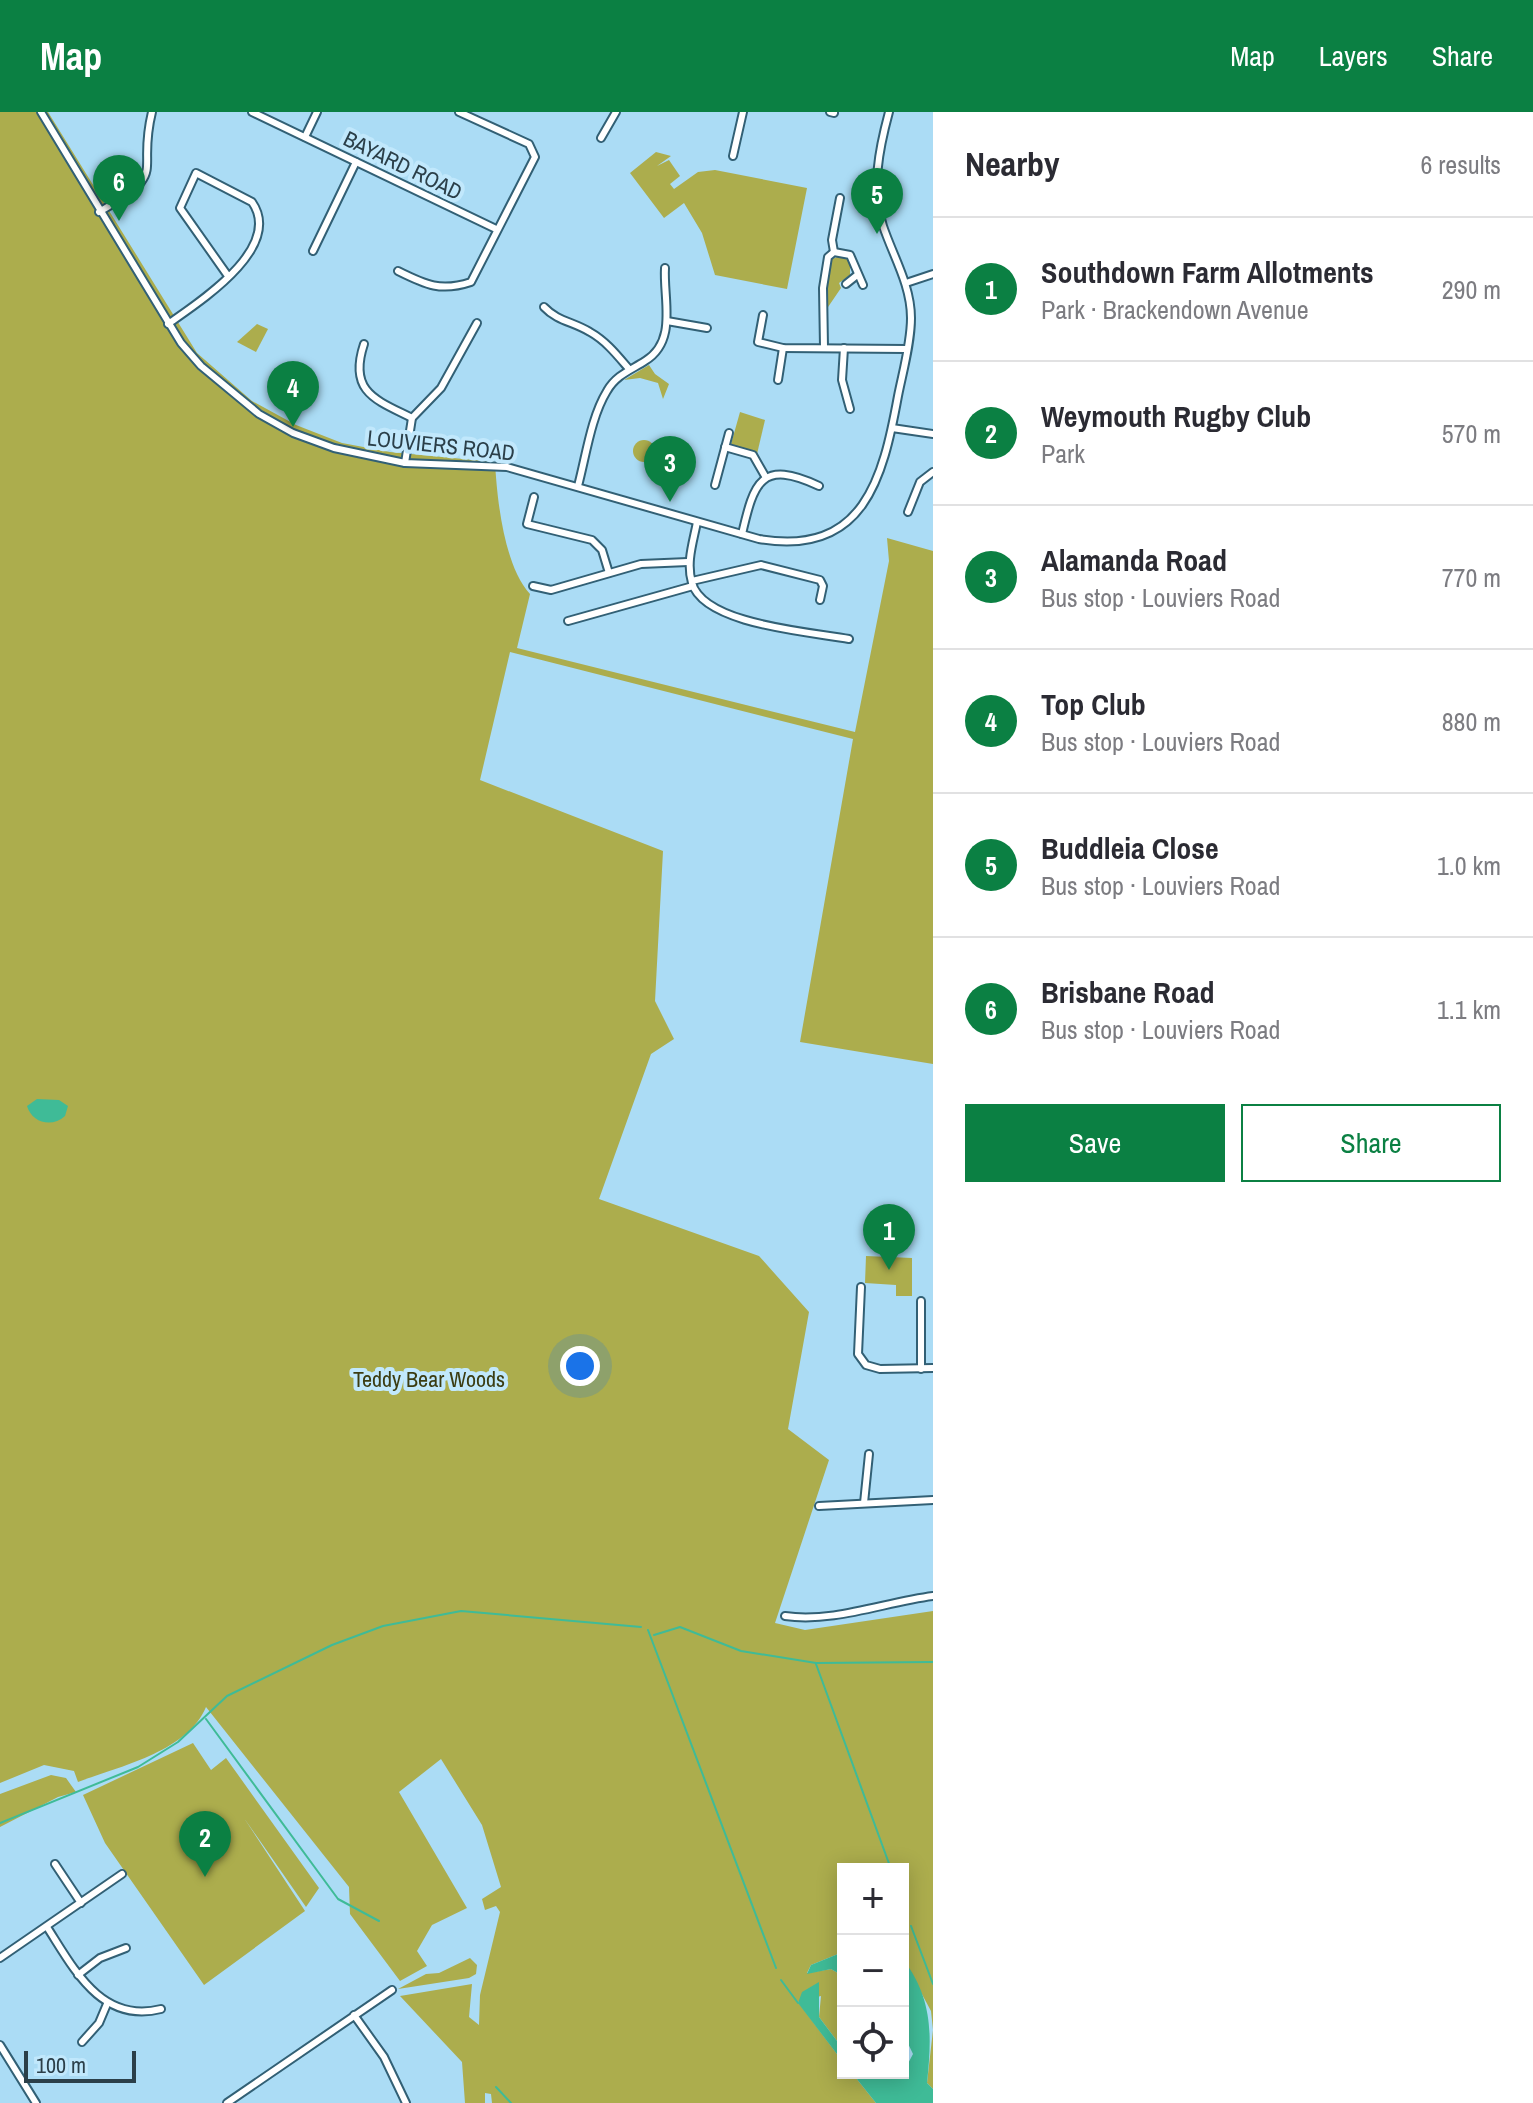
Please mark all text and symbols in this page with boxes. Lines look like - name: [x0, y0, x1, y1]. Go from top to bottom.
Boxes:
- text: Map: [40, 31, 102, 82]
- text: Map: [1230, 37, 1275, 75]
- text: Layers: [1319, 37, 1388, 75]
- text: Share: [1432, 37, 1493, 75]
- street label: BAYARD ROAD: [339, 123, 467, 207]
- text: Nearby: [965, 141, 1060, 187]
- text: 6 results: [1420, 147, 1501, 182]
- pin: 6: [93, 155, 145, 221]
- pin: 5: [851, 168, 903, 234]
- text: Southdown Farm Allotments: [1041, 252, 1374, 292]
- text: 1: [985, 272, 997, 307]
- text: 290 m: [1442, 272, 1501, 307]
- text: Park · Brackendown Avenue: [1041, 292, 1309, 327]
- pin: 4: [267, 361, 319, 427]
- text: Weymouth Rugby Club: [1041, 396, 1311, 436]
- text: 2: [985, 416, 997, 451]
- text: 570 m: [1442, 416, 1501, 451]
- street label: LOUVIERS ROAD: [366, 422, 516, 468]
- pin: 3: [644, 436, 696, 502]
- text: Park: [1041, 436, 1085, 471]
- text: Alamanda Road: [1041, 540, 1227, 580]
- text: 3: [985, 560, 997, 595]
- text: 770 m: [1442, 560, 1501, 595]
- text: Bus stop · Louviers Road: [1041, 580, 1280, 615]
- text: Top Club: [1041, 684, 1146, 724]
- text: 4: [985, 704, 997, 739]
- text: 880 m: [1442, 704, 1501, 739]
- text: Bus stop · Louviers Road: [1041, 724, 1280, 759]
- text: Buddleia Close: [1041, 828, 1219, 868]
- text: 5: [985, 848, 997, 883]
- text: 1.0 km: [1437, 848, 1501, 883]
- text: Bus stop · Louviers Road: [1041, 868, 1280, 903]
- text: Brisbane Road: [1041, 972, 1215, 1012]
- text: 6: [985, 992, 997, 1027]
- text: 1.1 km: [1437, 992, 1501, 1027]
- text: Bus stop · Louviers Road: [1041, 1012, 1280, 1047]
- button: Save: [965, 1104, 1225, 1182]
- button: Share: [1241, 1104, 1501, 1182]
- pin: 1: [863, 1204, 915, 1270]
- your location: [560, 1346, 600, 1386]
- park label: Teddy Bear Woods: [353, 1364, 505, 1394]
- pin: 2: [179, 1811, 231, 1877]
- map controls: [837, 1863, 909, 2079]
- button: +: [837, 1863, 909, 1935]
- button: −: [837, 1935, 909, 2007]
- button: locate: [837, 2007, 909, 2079]
- scale bar: [24, 2047, 136, 2083]
- text: 100 m: [36, 2050, 86, 2080]

